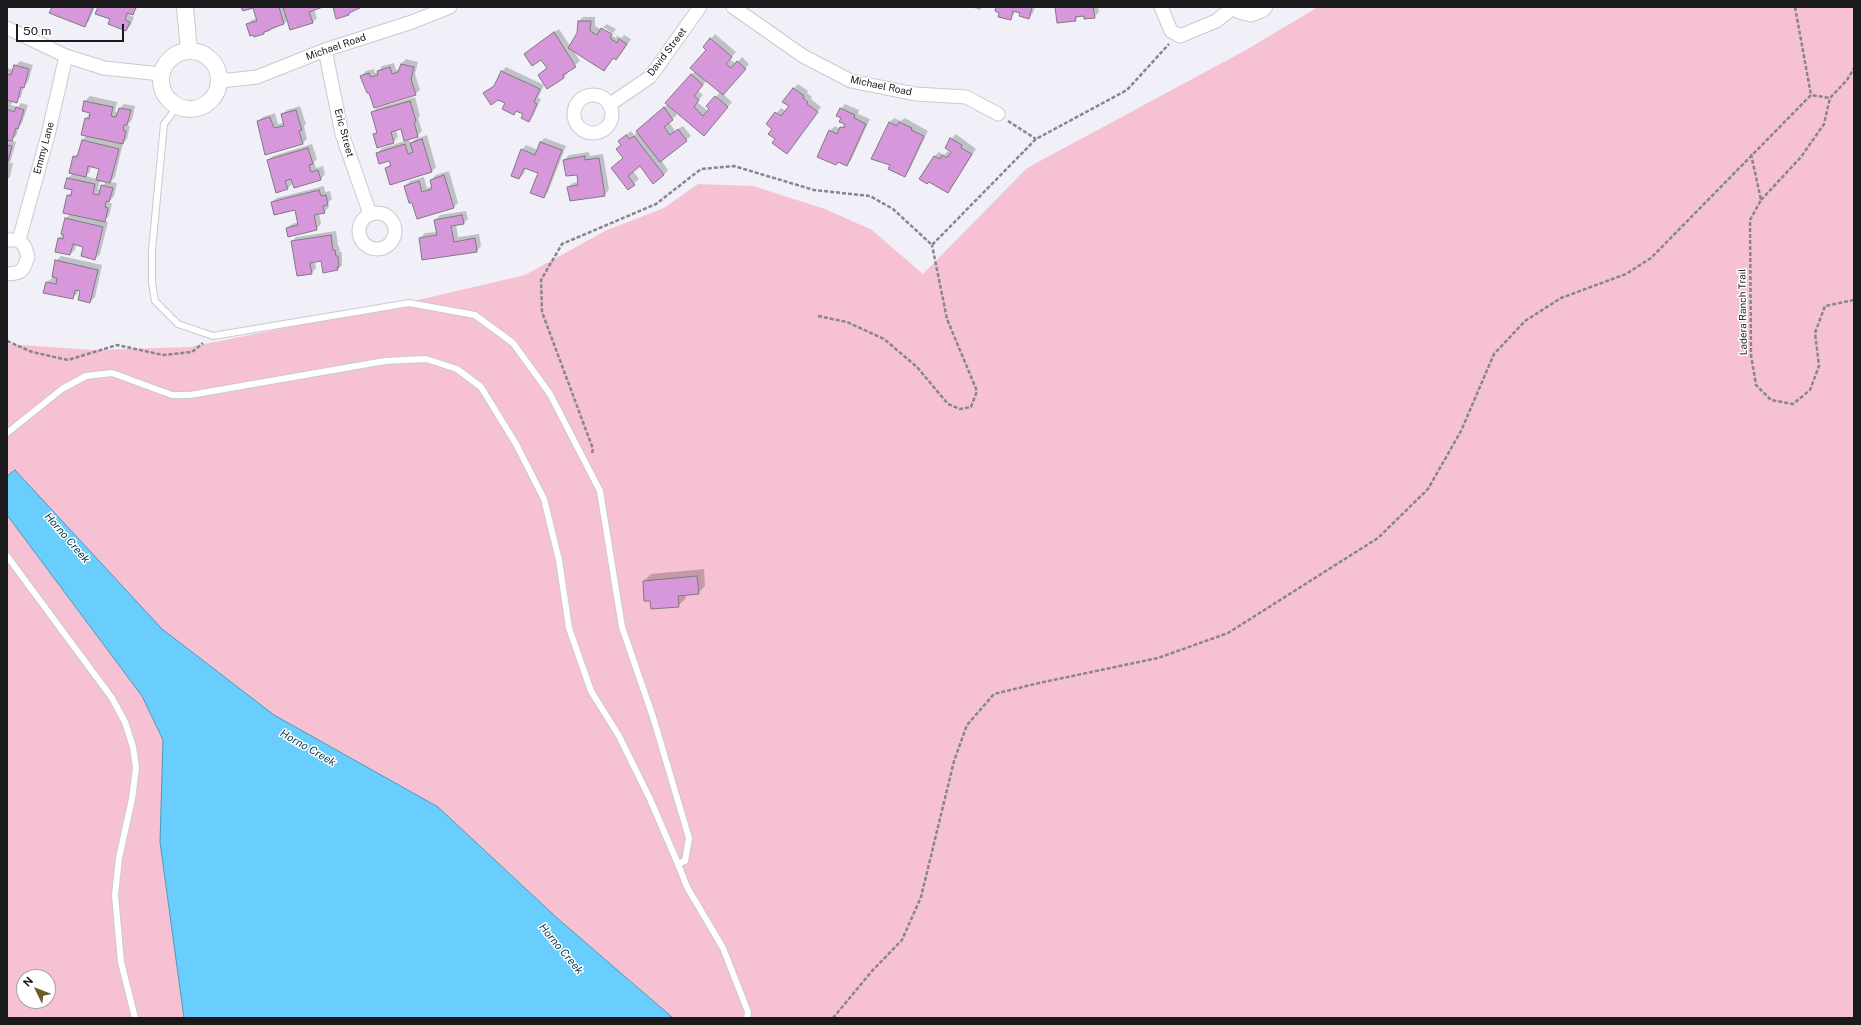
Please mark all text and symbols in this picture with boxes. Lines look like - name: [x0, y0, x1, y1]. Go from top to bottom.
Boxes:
- scale bar: [18, 16, 126, 42]
- text: 50 m: [23, 24, 51, 38]
- street label: David Street: [645, 25, 689, 79]
- street label: Michael Road: [304, 31, 368, 63]
- street label: Michael Road: [849, 74, 913, 98]
- street label: Eric Street: [332, 108, 356, 158]
- street label: Emmy Lane: [31, 121, 57, 175]
- street label: Ladera Ranch Trail: [1736, 269, 1750, 355]
- water label: Horno Creek: [42, 510, 92, 566]
- water label: Horno Creek: [278, 727, 338, 769]
- water label: Horno Creek: [536, 921, 586, 977]
- north arrow: [16, 969, 56, 1009]
- text: N: [21, 974, 35, 989]

